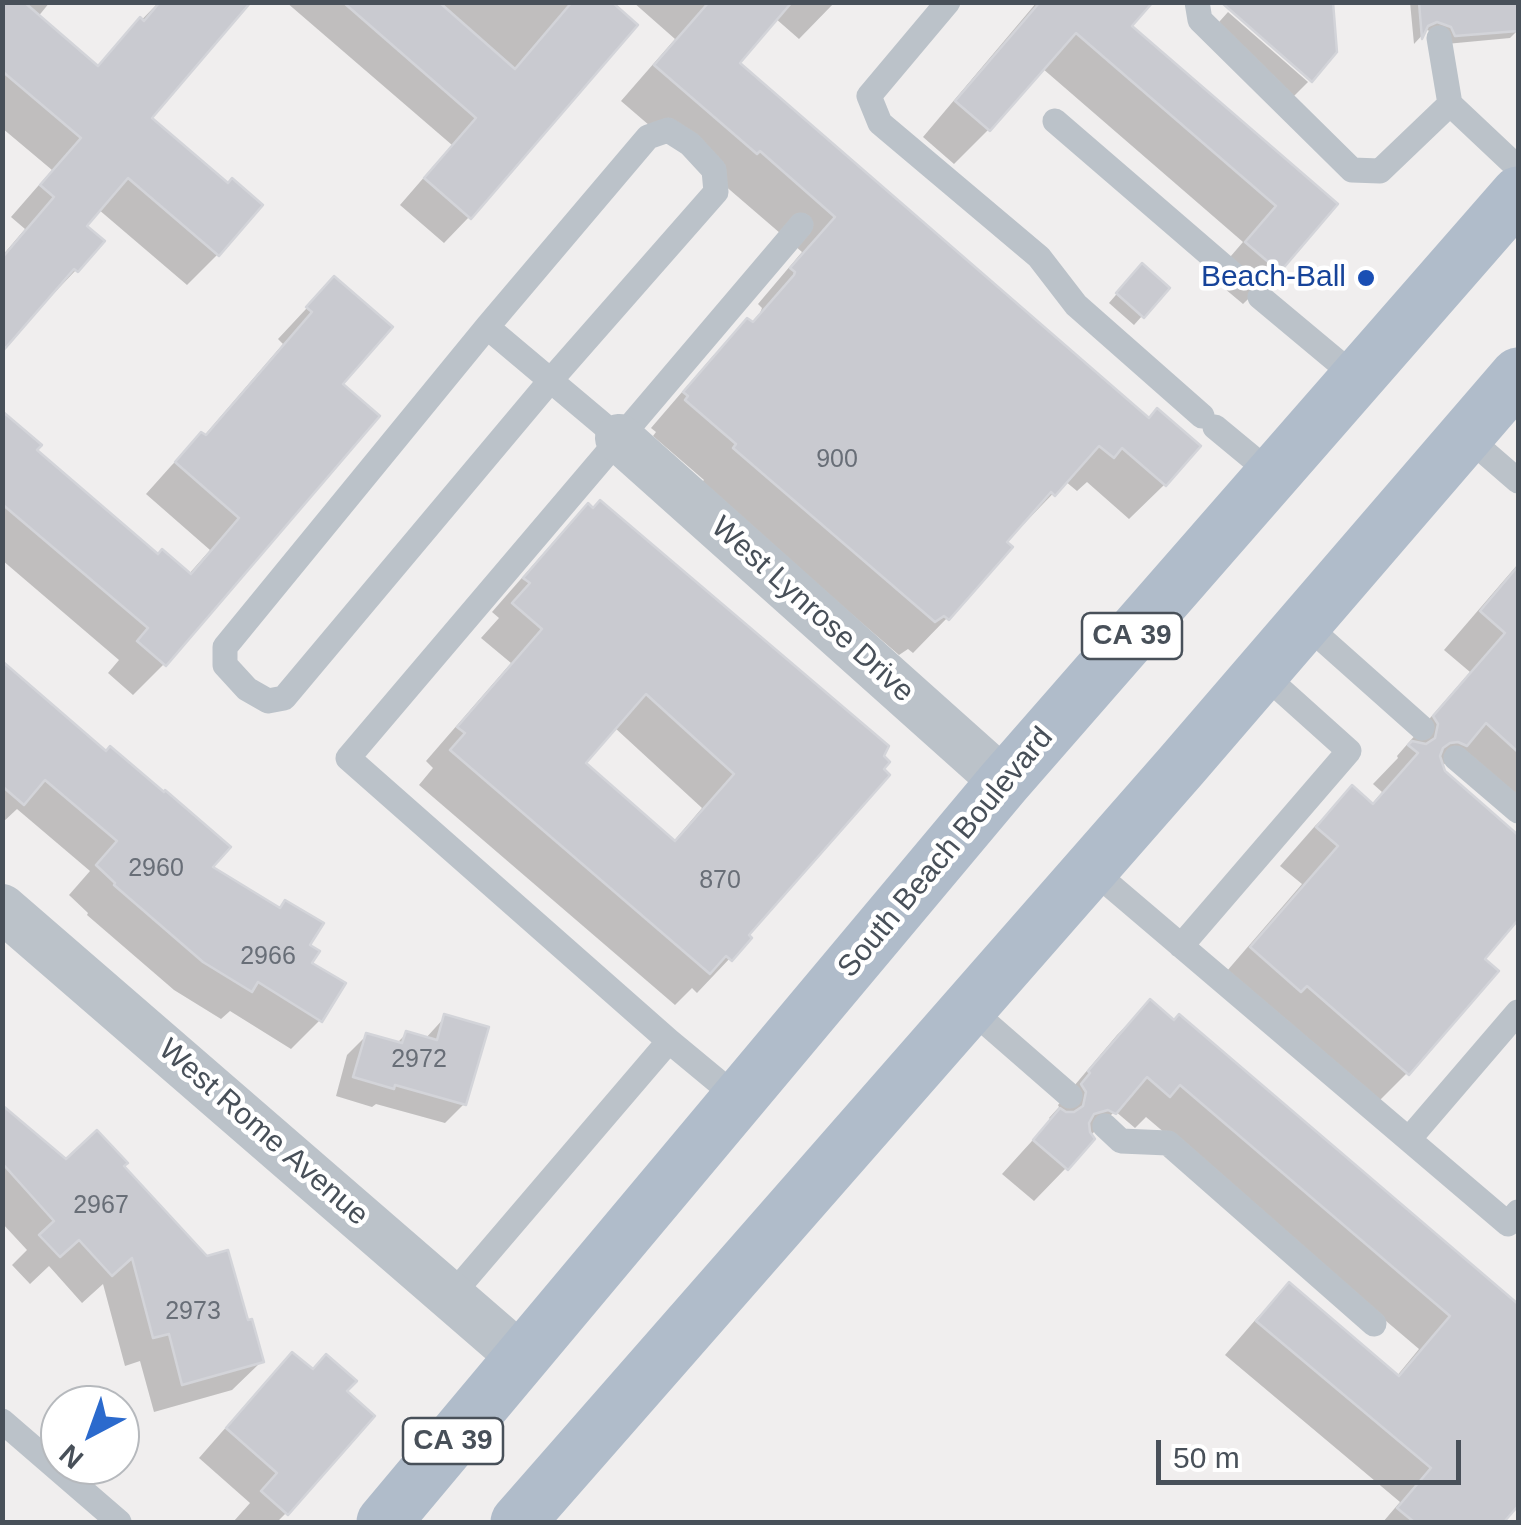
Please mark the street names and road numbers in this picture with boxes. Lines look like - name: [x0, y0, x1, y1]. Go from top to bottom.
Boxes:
- street label: West Lynrose Drive: [703, 510, 921, 710]
- road number: CA 39: [1082, 613, 1182, 659]
- street label: South Beach Boulevard: [831, 721, 1061, 985]
- street label: West Rome Avenue: [151, 1032, 375, 1234]
- road number: CA 39: [403, 1418, 503, 1464]

